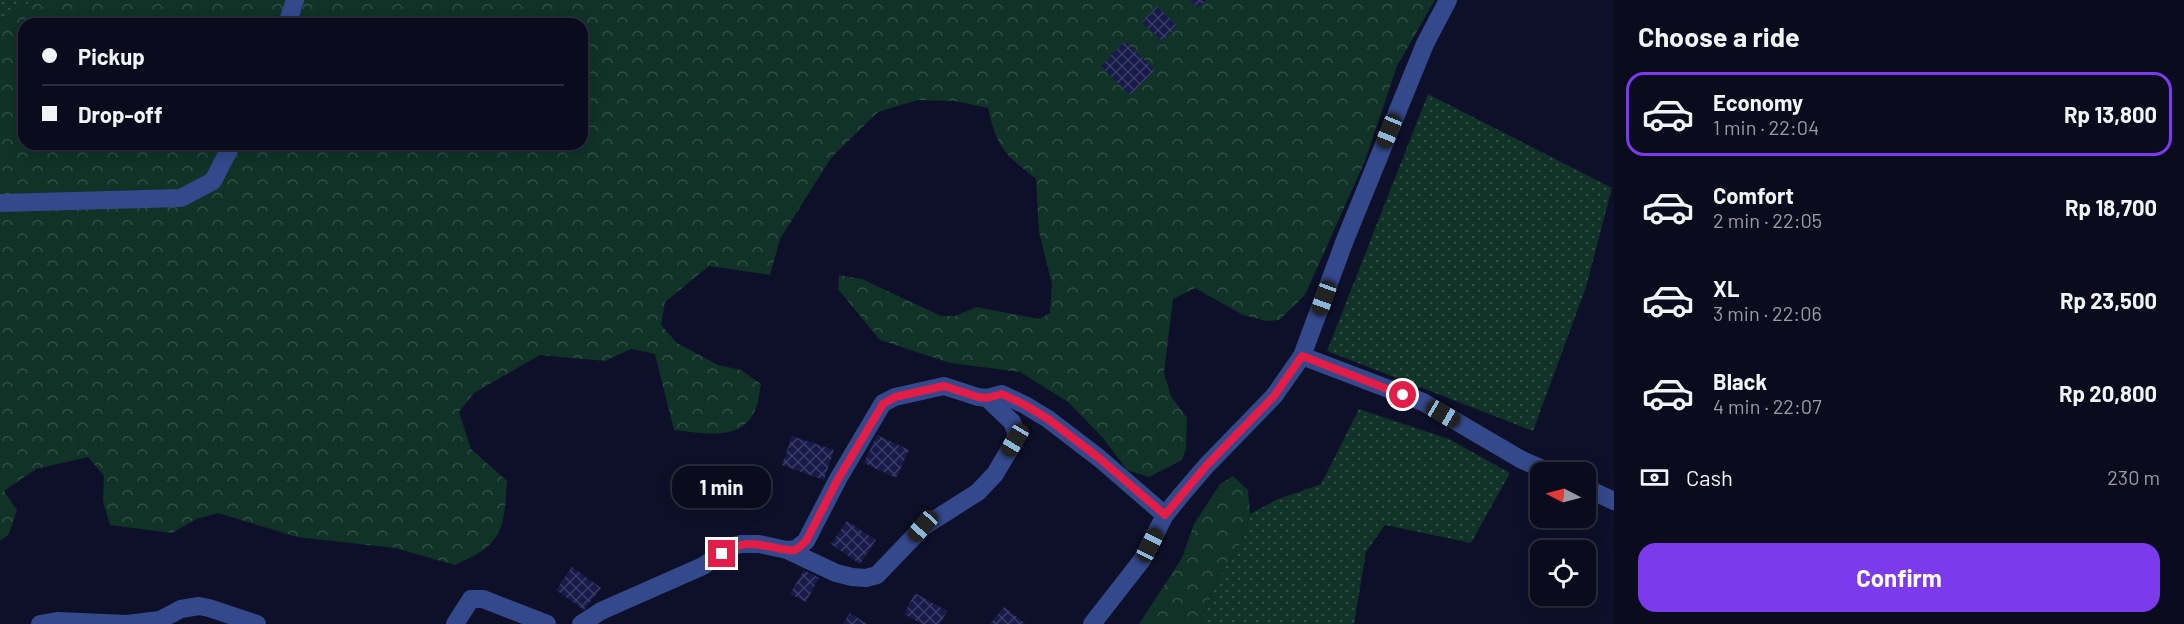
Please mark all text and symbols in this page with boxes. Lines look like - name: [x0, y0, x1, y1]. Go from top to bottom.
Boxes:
- text: Choose a ride: [1638, 20, 1800, 52]
- text: Pickup: [78, 43, 145, 69]
- icon: car: [1641, 87, 1695, 141]
- text: Economy: [1713, 89, 1803, 115]
- text: Drop-off: [78, 101, 162, 127]
- text: Rp 13,800: [2064, 101, 2157, 127]
- car: [1374, 111, 1404, 151]
- text: 1 min · 22:04: [1713, 115, 1819, 139]
- icon: car: [1641, 180, 1695, 234]
- text: Comfort: [1713, 182, 1794, 208]
- text: Rp 18,700: [2065, 194, 2157, 220]
- text: 2 min · 22:05: [1713, 208, 1822, 232]
- icon: car: [1641, 273, 1695, 327]
- text: XL: [1713, 275, 1739, 301]
- car: [1309, 278, 1339, 318]
- text: Rp 23,500: [2060, 287, 2157, 313]
- text: 3 min · 22:06: [1713, 301, 1822, 325]
- icon: car: [1641, 366, 1695, 420]
- text: Black: [1713, 368, 1767, 394]
- text: Rp 20,800: [2059, 380, 2157, 406]
- route start: [1389, 381, 1416, 408]
- text: 4 min · 22:07: [1713, 394, 1822, 418]
- car: [1423, 397, 1463, 431]
- car: [998, 420, 1032, 460]
- icon: cash: [1638, 461, 1671, 494]
- north arrow: [1530, 462, 1596, 528]
- map controls: [1530, 462, 1596, 606]
- text: Cash: [1686, 464, 1733, 490]
- text: 230 m: [2107, 465, 2160, 489]
- callout: 1 min: [672, 467, 771, 509]
- text: 1 min: [700, 475, 743, 499]
- car: [904, 507, 942, 545]
- car: [1134, 525, 1166, 565]
- route end: [708, 540, 735, 567]
- button: locate: [1530, 540, 1596, 606]
- button: Confirm: [1638, 543, 2160, 612]

